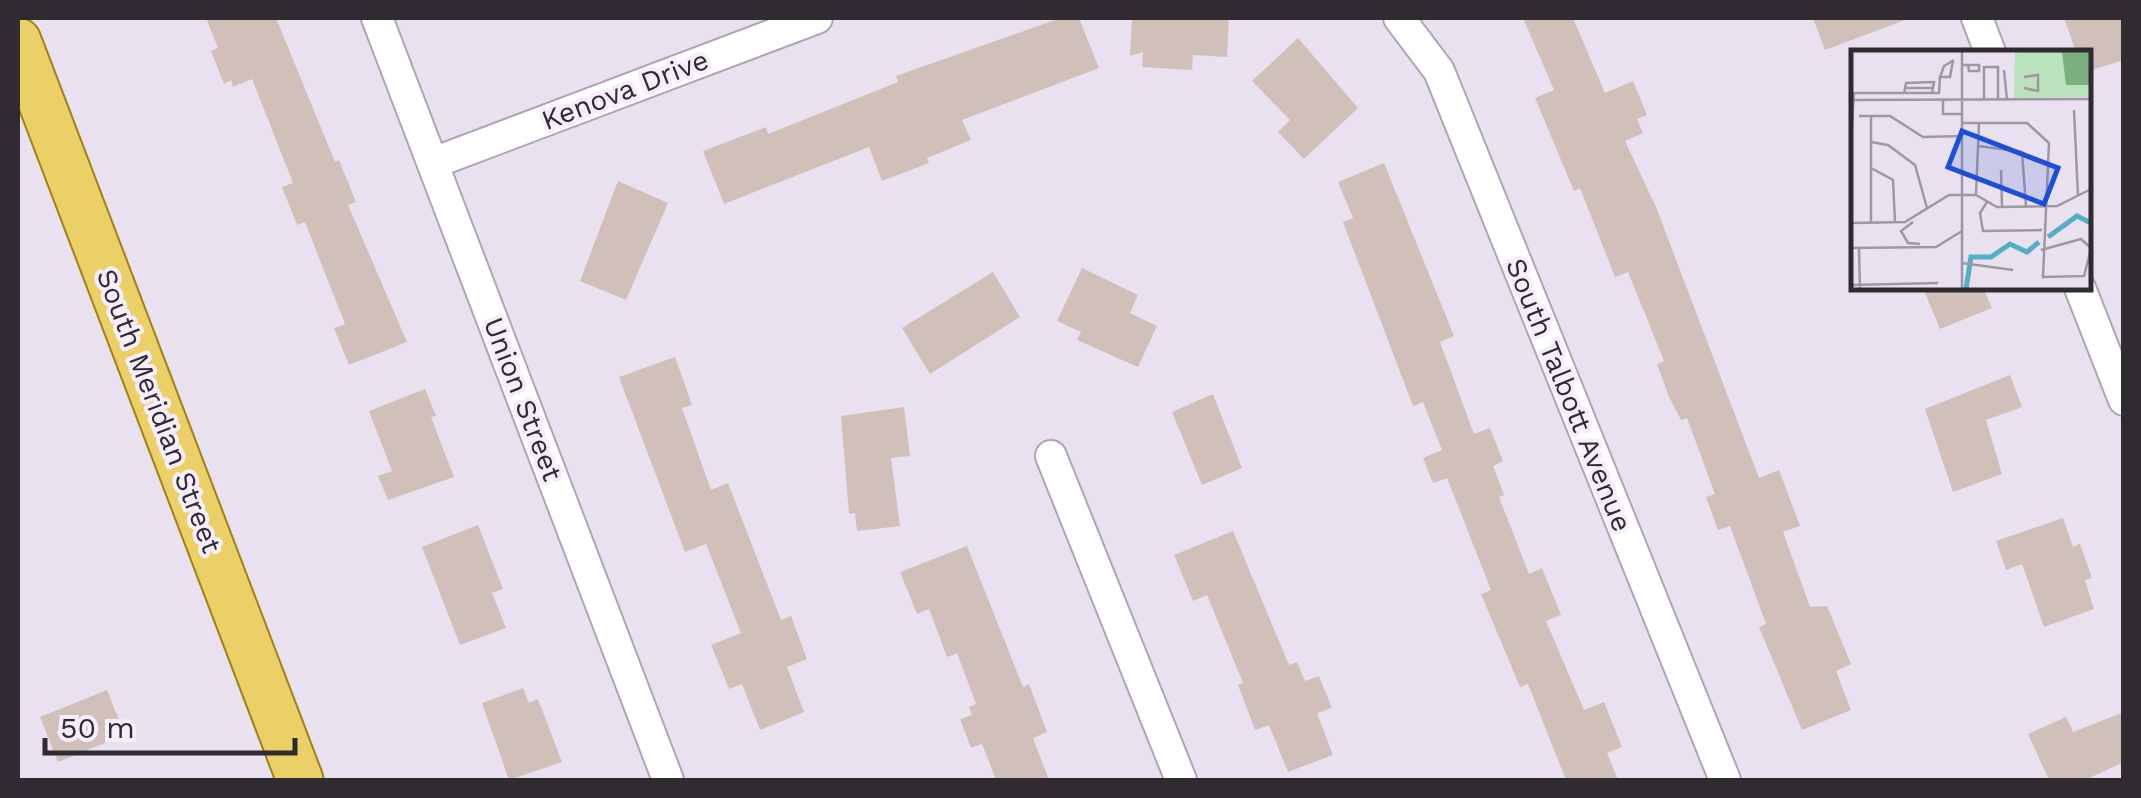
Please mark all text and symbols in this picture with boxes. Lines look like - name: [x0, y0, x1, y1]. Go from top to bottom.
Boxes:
- street label: Kenova Drive: [537, 43, 713, 137]
- inset map: [1851, 50, 2091, 290]
- street label: South Talbott Avenue: [1499, 254, 1639, 536]
- street label: South Meridian Street: [90, 264, 228, 558]
- street label: Union Street: [477, 313, 569, 486]
- scale bar: [45, 693, 295, 755]
- text: 50 m: [60, 710, 135, 745]

